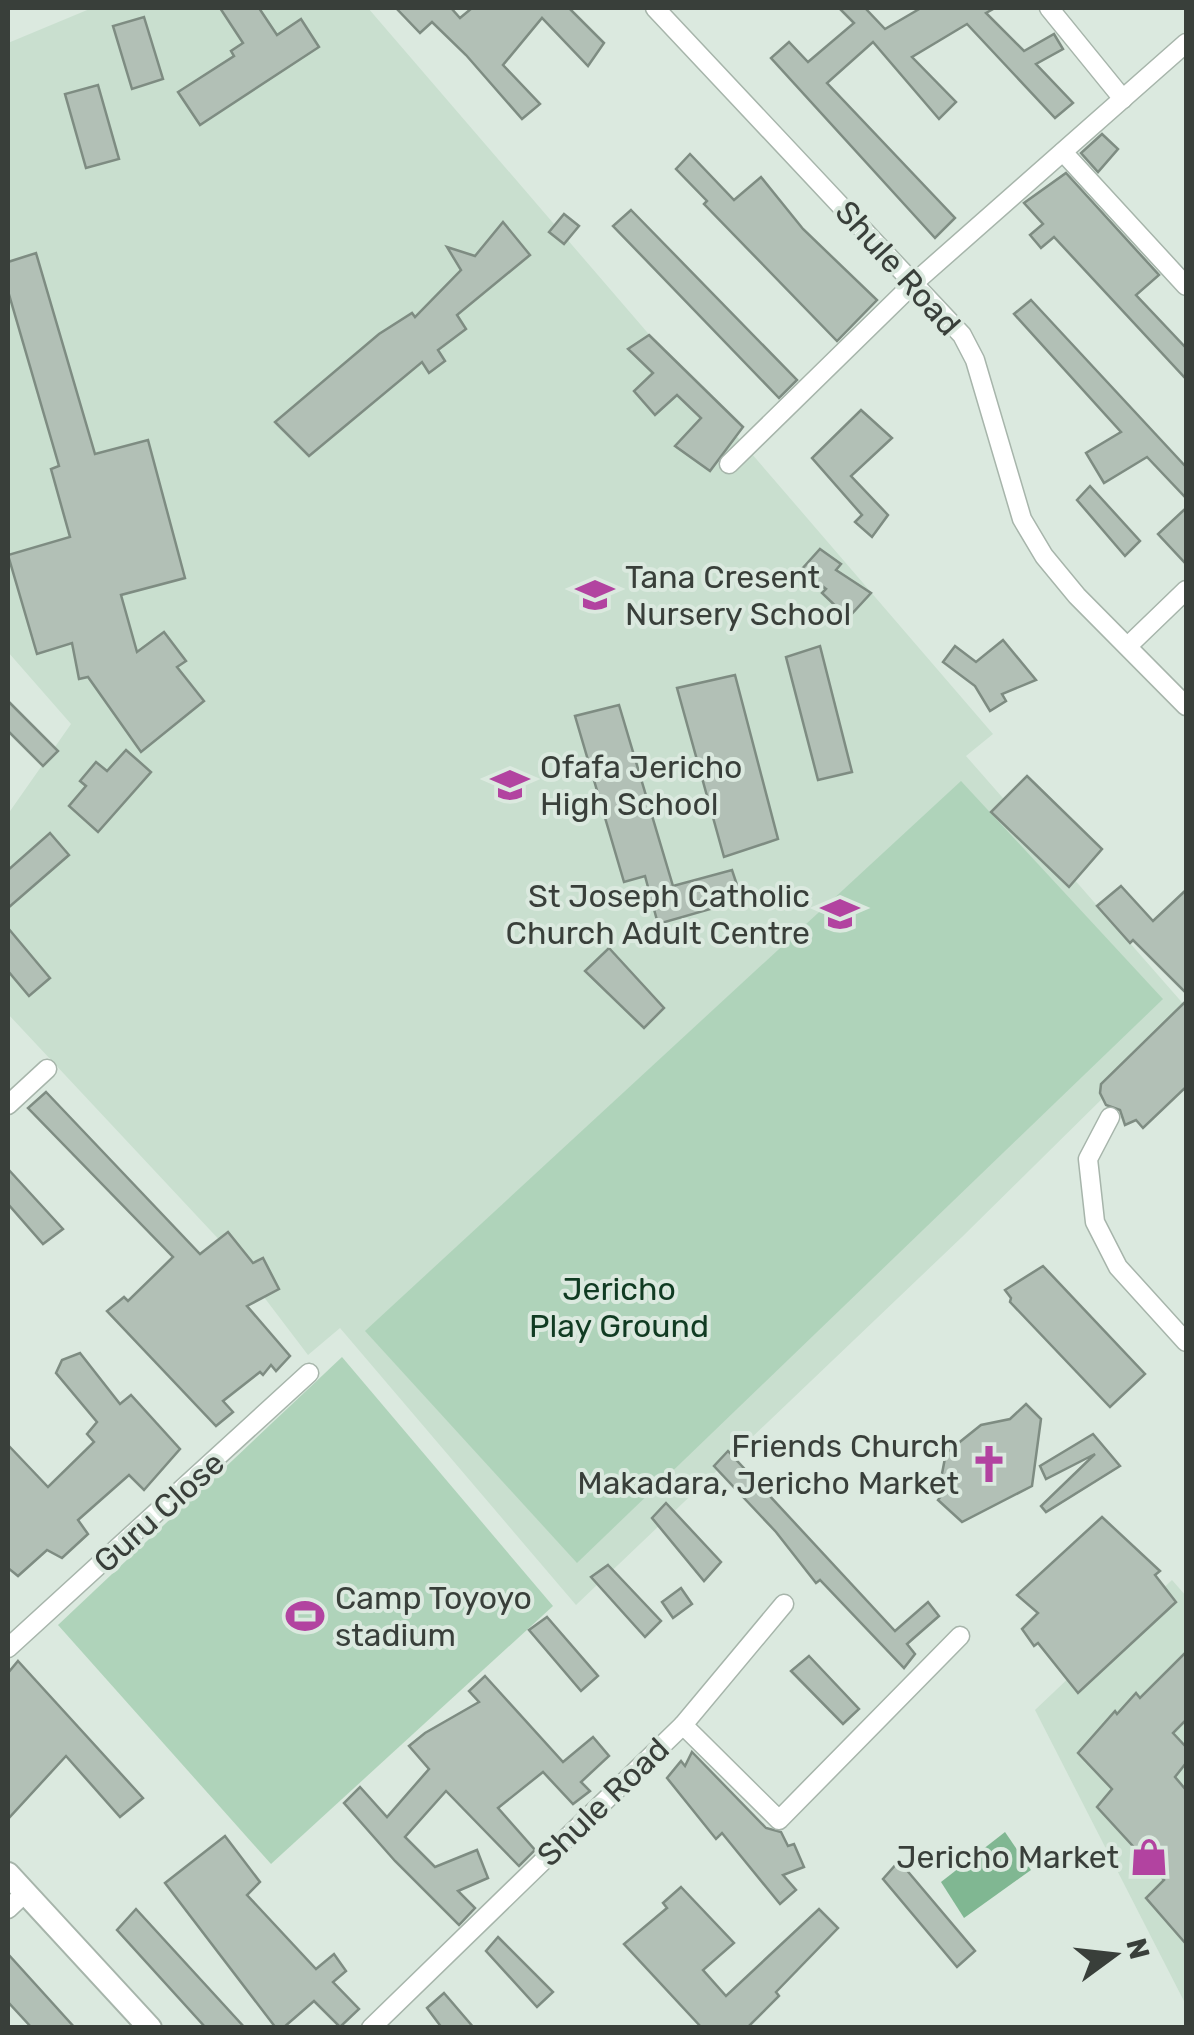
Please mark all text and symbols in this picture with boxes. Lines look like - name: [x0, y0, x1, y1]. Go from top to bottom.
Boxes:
- street label: Shule Road: [828, 193, 968, 343]
- place label: Tana Cresent Nursery School: [625, 558, 851, 633]
- school or university icon: Tana Cresent Nursery School: [574, 574, 616, 616]
- place label: Ofafa Jericho High School: [540, 748, 743, 823]
- school or university icon: Ofafa Jericho High School: [489, 764, 531, 806]
- place label: St Joseph Catholic Church Adult Centre: [506, 877, 810, 952]
- school or university icon: St Joseph Catholic Church Adult Centre: [819, 893, 861, 935]
- park label: Jericho Play Ground: [529, 1270, 709, 1345]
- place label: Friends Church Makadara, Jericho Market: [577, 1427, 959, 1502]
- church icon: Friends Church Makadara, Jericho Market: [968, 1443, 1010, 1485]
- street label: Guru Close: [86, 1444, 232, 1580]
- place label: Camp Toyoyo stadium: [335, 1579, 532, 1654]
- sports icon: Camp Toyoyo stadium: [284, 1595, 326, 1637]
- street label: Shule Road: [529, 1730, 677, 1874]
- shop icon: Jericho Market: [1128, 1836, 1170, 1878]
- place label: Jericho Market: [896, 1838, 1119, 1876]
- north arrow: [1064, 1905, 1164, 2005]
- text: N: [1119, 1935, 1156, 1963]

